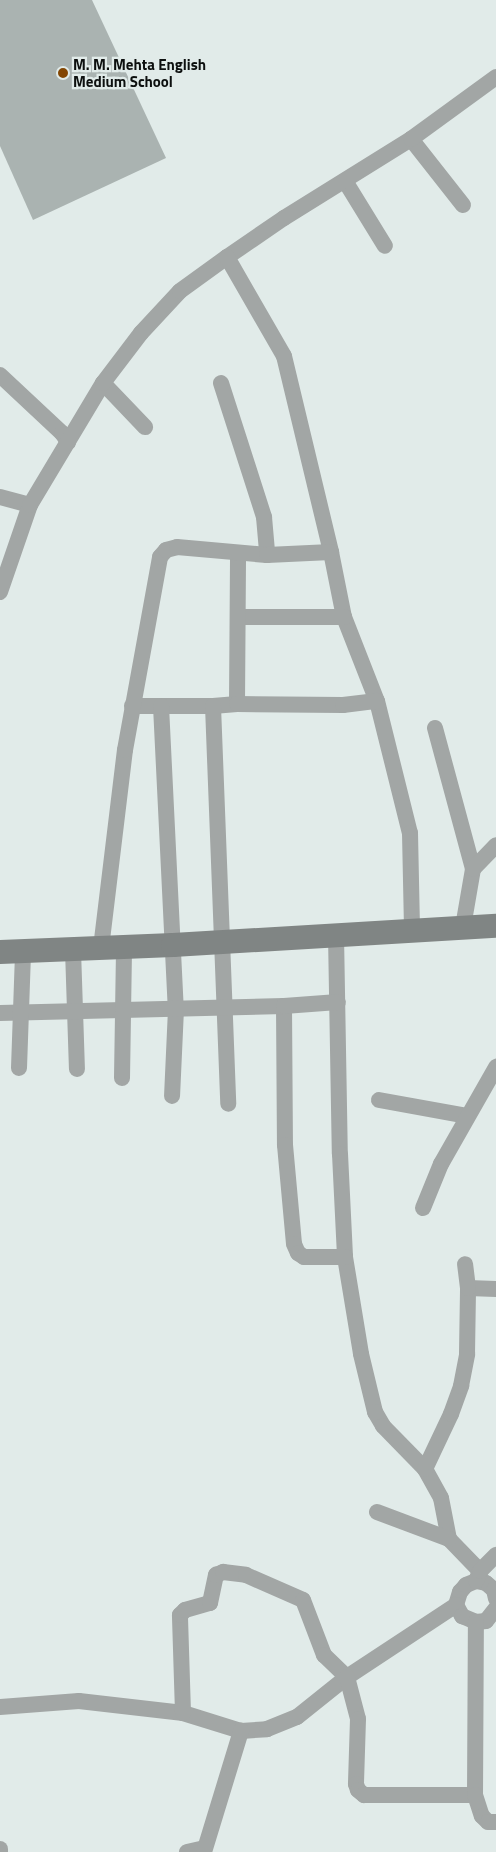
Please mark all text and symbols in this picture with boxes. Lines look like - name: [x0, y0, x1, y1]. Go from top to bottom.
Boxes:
- place label: M. M. Mehta English Medium School: [73, 55, 206, 90]
- marker: M. M. Mehta English Medium School: [57, 67, 69, 79]

